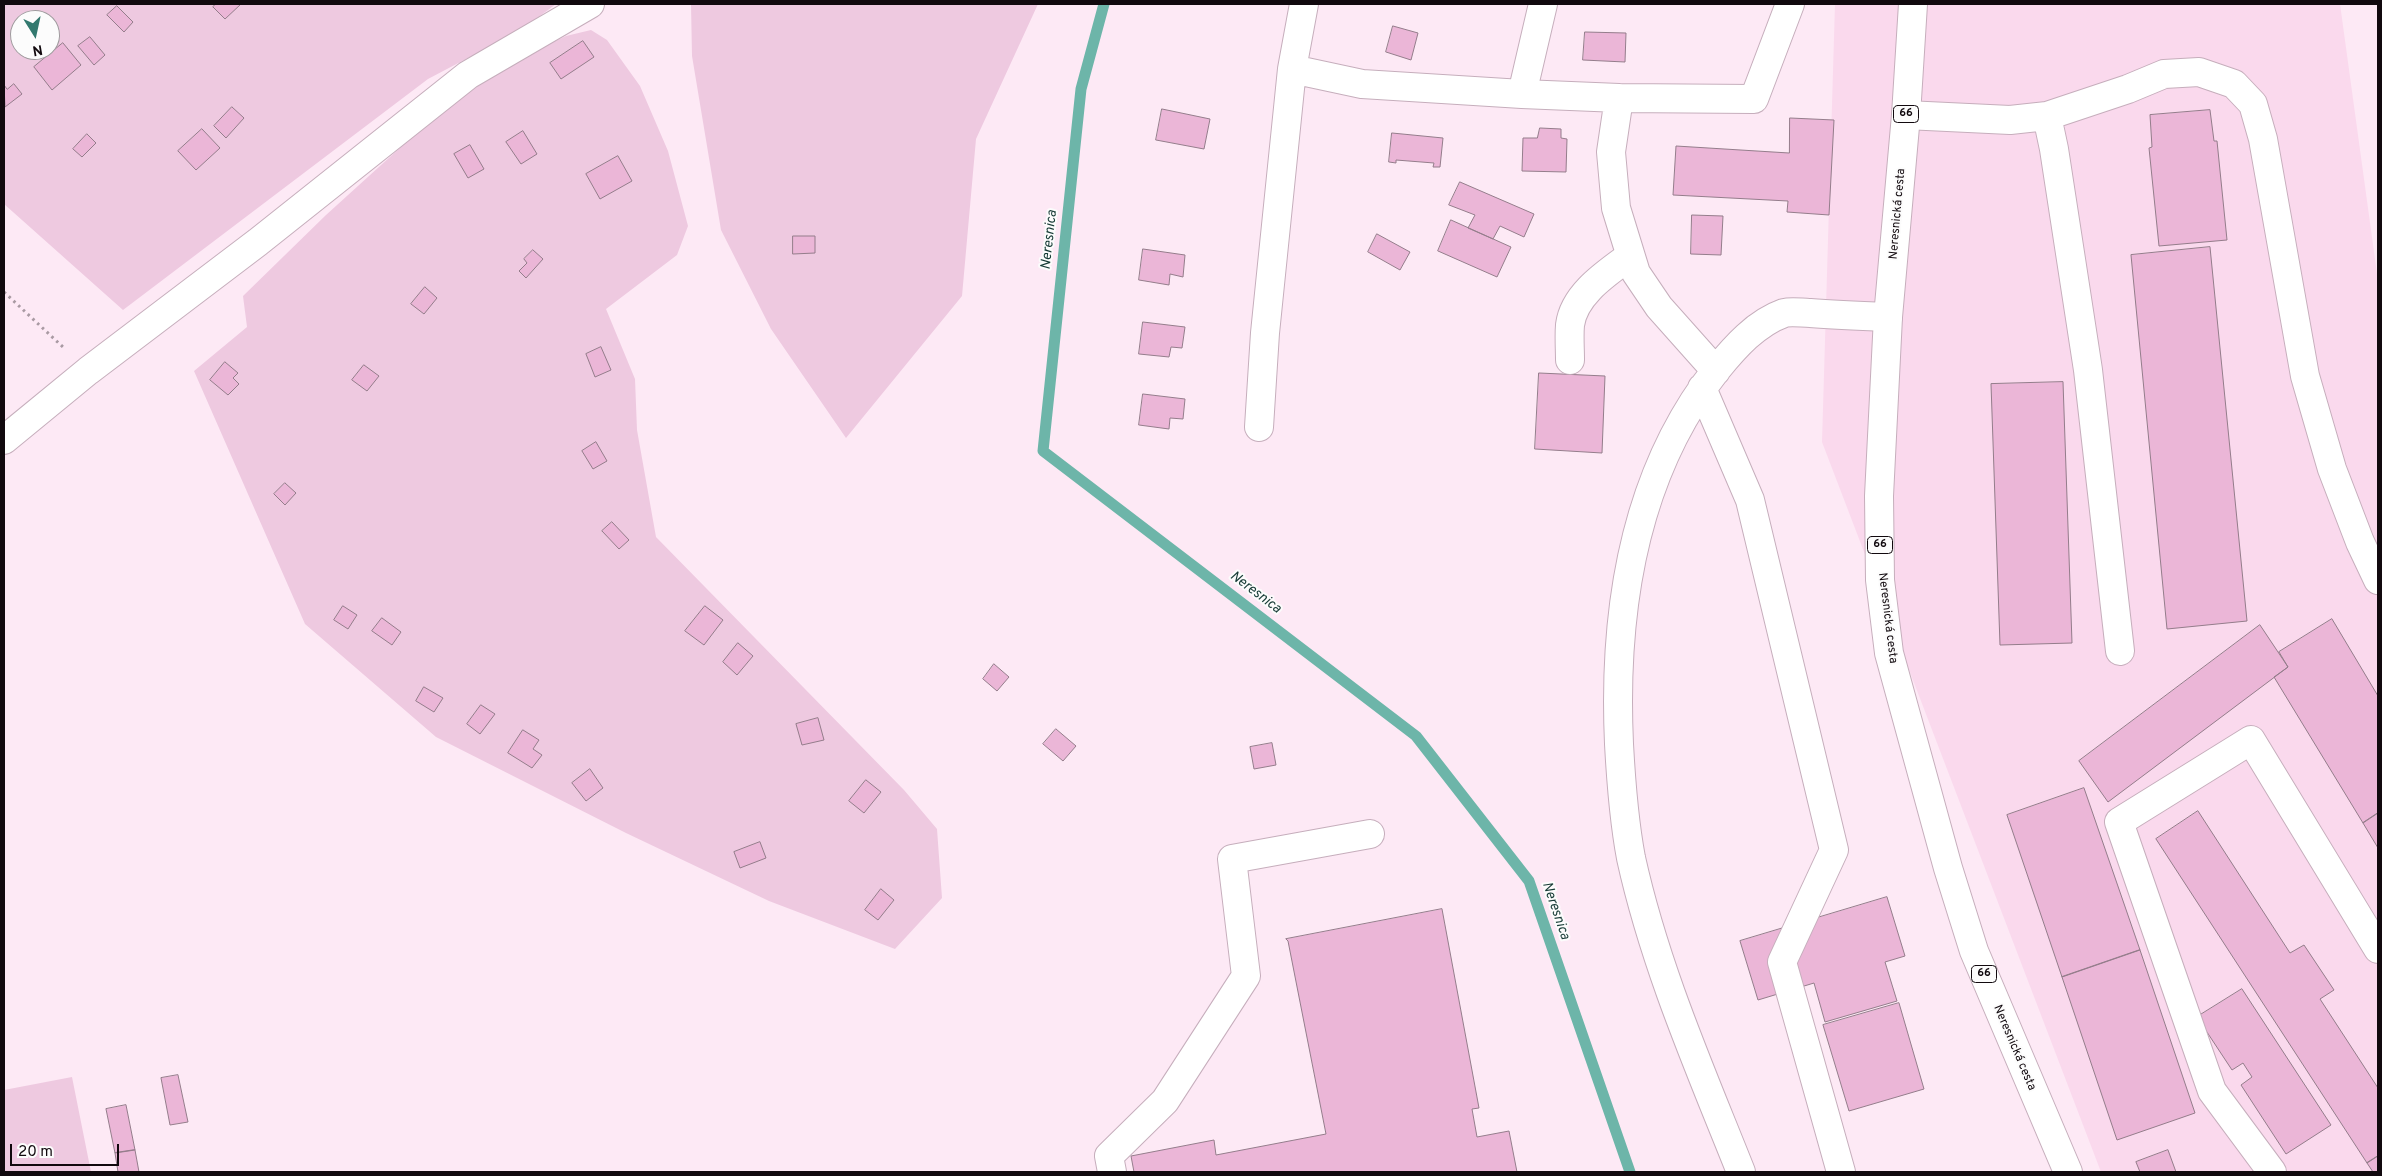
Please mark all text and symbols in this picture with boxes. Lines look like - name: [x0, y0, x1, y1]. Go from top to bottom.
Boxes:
- north arrow: [10, 10, 60, 60]
- text: N: [31, 40, 44, 59]
- road number: 66: [1894, 106, 1918, 122]
- street label: Neresnická cesta: [1887, 168, 1909, 260]
- water label: Neresnica: [1039, 209, 1061, 271]
- road number: 66: [1868, 536, 1892, 554]
- water label: Neresnica: [1226, 568, 1284, 618]
- street label: Neresnická cesta: [1874, 572, 1900, 664]
- water label: Neresnica: [1537, 880, 1573, 942]
- road number: 66: [1972, 966, 1996, 982]
- street label: Neresnická cesta: [1990, 1003, 2038, 1093]
- scale bar: [12, 1134, 121, 1166]
- text: 20 m: [18, 1143, 53, 1162]

